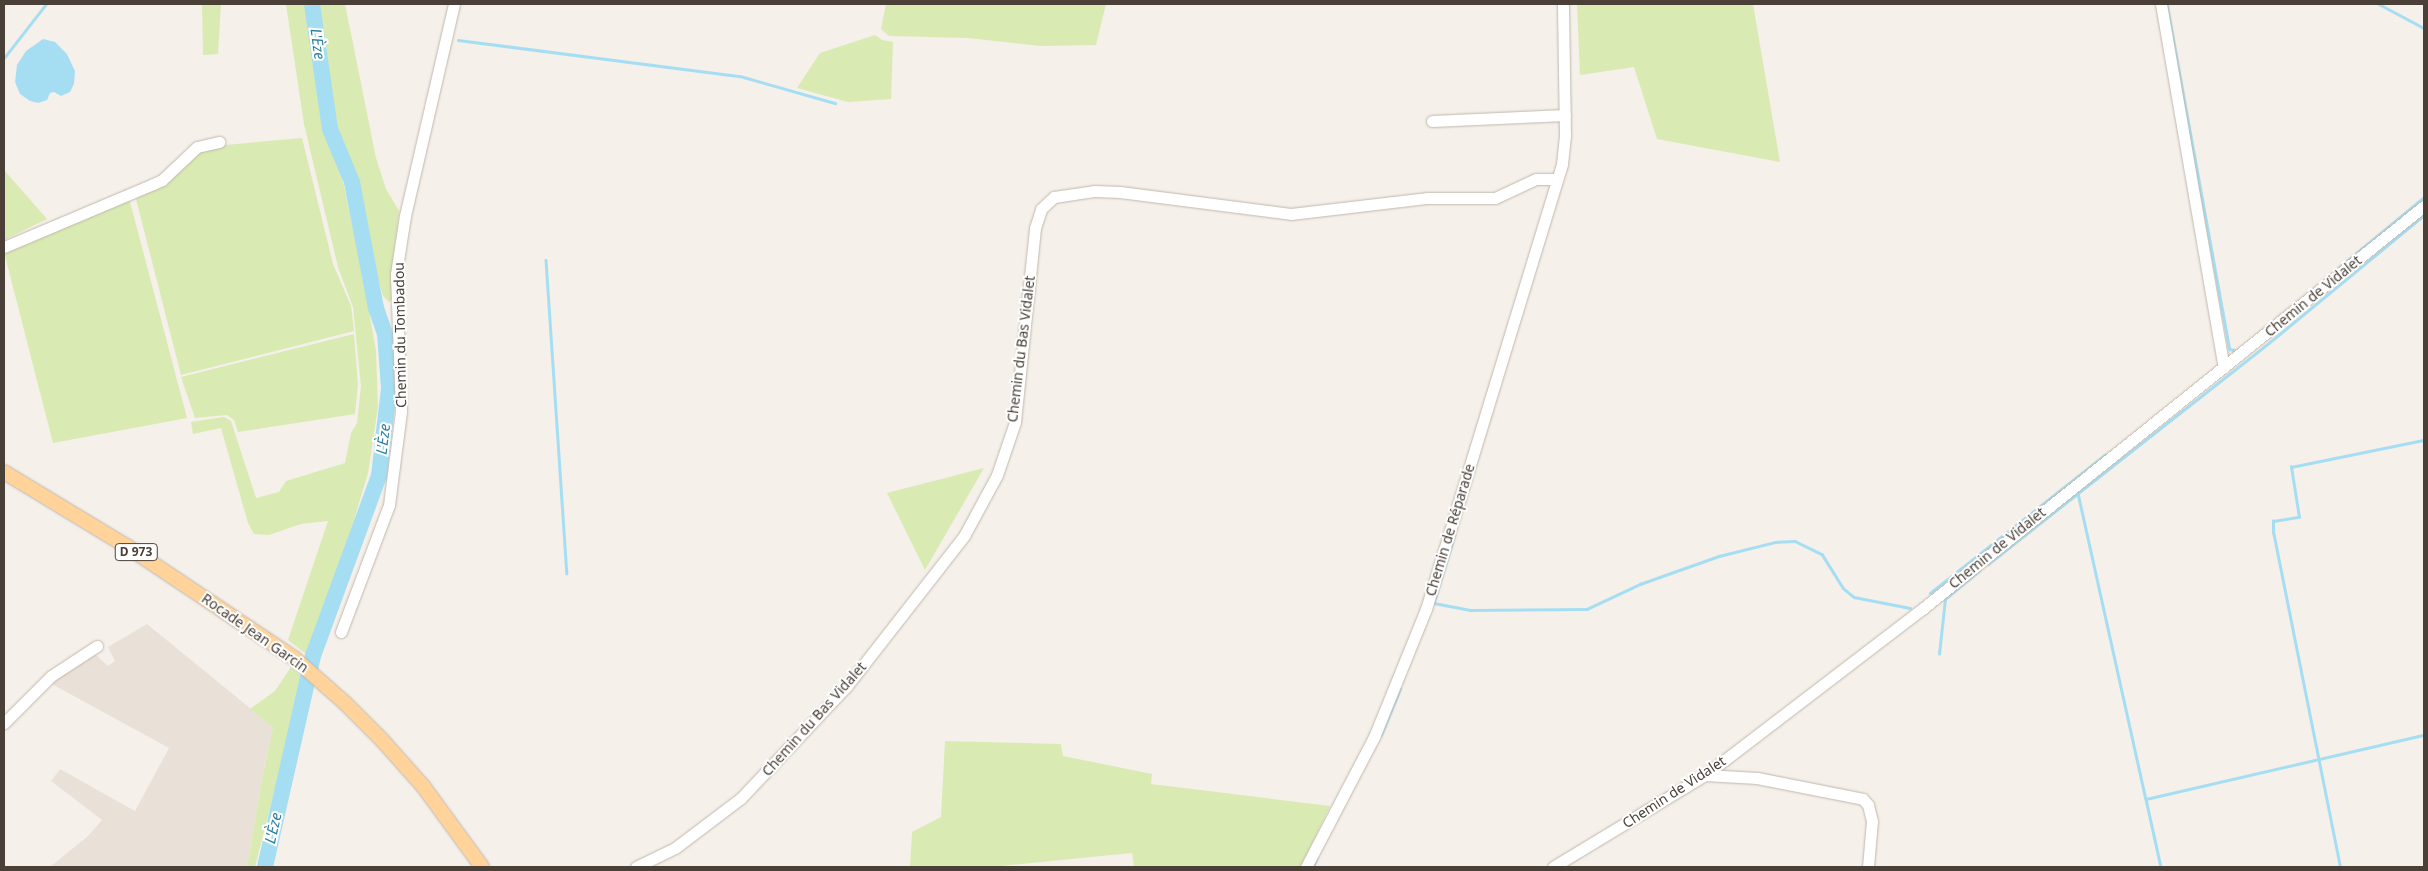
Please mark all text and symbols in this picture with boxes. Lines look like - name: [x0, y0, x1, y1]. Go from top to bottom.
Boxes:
- water label: L'Èze: [307, 27, 329, 61]
- street label: Chemin de Vidalet: [2261, 252, 2365, 340]
- street label: Chemin du Tombadou: [390, 262, 410, 408]
- street label: Chemin du Bas Vidalet: [1004, 275, 1038, 423]
- water label: L'Èze: [372, 422, 394, 456]
- street label: Chemin de Réparade: [1422, 462, 1478, 598]
- street label: Chemin de Vidalet: [1945, 504, 2049, 592]
- road number: D 973: [115, 542, 157, 562]
- street label: Rocade Jean Garcin: [198, 590, 312, 676]
- street label: Chemin du Bas Vidalet: [758, 659, 870, 779]
- street label: Chemin de Vidalet: [1619, 752, 1729, 832]
- water label: L'Èze: [261, 811, 285, 845]

